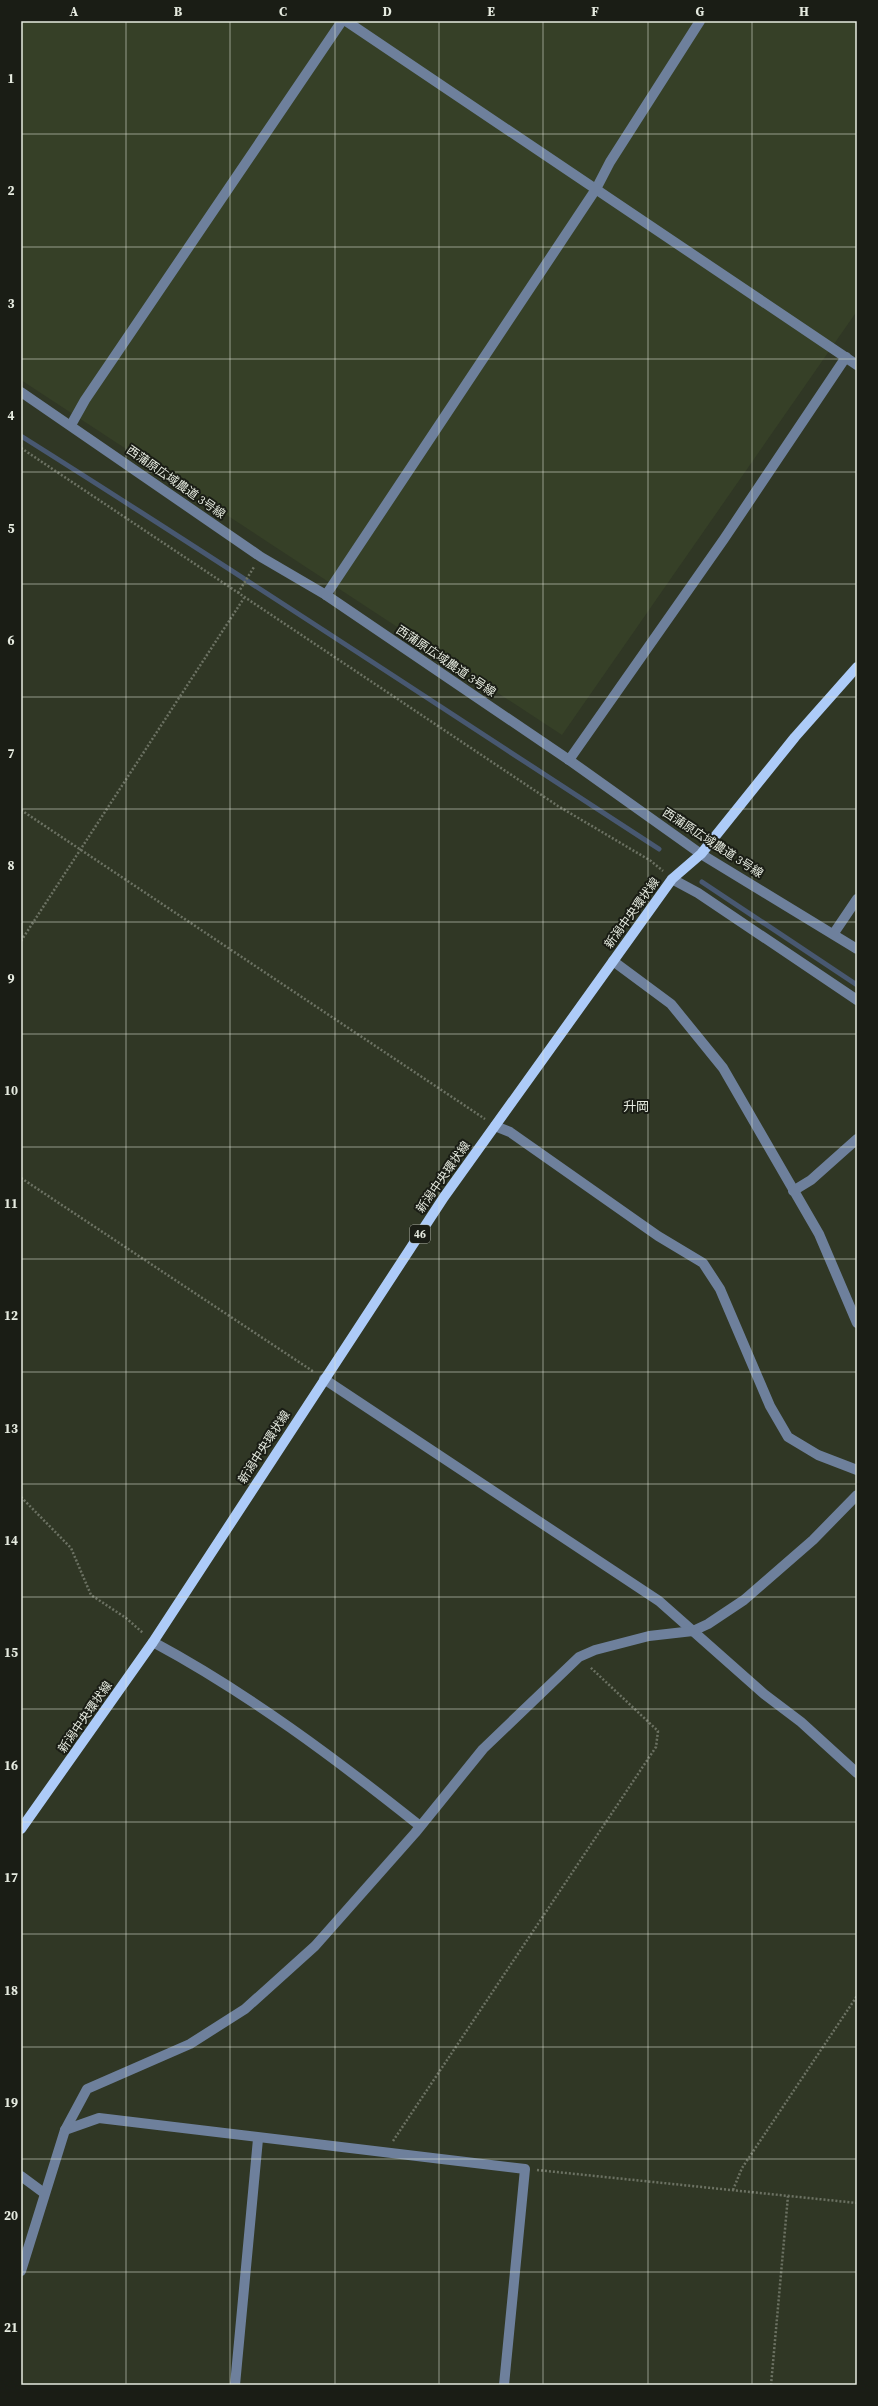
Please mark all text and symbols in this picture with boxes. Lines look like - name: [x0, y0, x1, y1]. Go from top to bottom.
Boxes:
- text: A: [70, 3, 79, 20]
- text: B: [174, 3, 183, 20]
- text: C: [279, 3, 287, 20]
- text: D: [382, 3, 392, 20]
- text: E: [487, 3, 495, 20]
- text: F: [591, 3, 599, 20]
- text: G: [696, 3, 705, 20]
- text: H: [799, 3, 809, 20]
- text: 1: [7, 70, 15, 87]
- text: 2: [7, 182, 15, 199]
- text: 3: [7, 295, 15, 312]
- text: 4: [7, 407, 15, 424]
- street label: 西蒲原広域農道 3号線: [124, 442, 228, 522]
- text: 5: [7, 520, 15, 537]
- street label: 西蒲原広域農道 3号線: [393, 622, 499, 700]
- text: 6: [7, 632, 15, 649]
- text: 7: [7, 745, 15, 762]
- street label: 西蒲原広域農道 3号線: [660, 804, 766, 882]
- text: 8: [7, 857, 15, 874]
- street label: 新潟中央環状線: [601, 874, 663, 952]
- text: 9: [7, 970, 15, 987]
- text: 10: [4, 1082, 18, 1099]
- district label: 升岡: [623, 1098, 649, 1115]
- street label: 新潟中央環状線: [412, 1138, 474, 1216]
- text: 11: [4, 1195, 18, 1212]
- road number: 46: [410, 1225, 430, 1243]
- text: 12: [4, 1307, 18, 1324]
- street label: 新潟中央環状線: [234, 1407, 294, 1487]
- text: 13: [4, 1420, 18, 1437]
- text: 14: [4, 1532, 18, 1549]
- text: 15: [4, 1644, 18, 1661]
- street label: 新潟中央環状線: [54, 1678, 116, 1756]
- text: 16: [4, 1757, 18, 1774]
- text: 17: [4, 1869, 18, 1886]
- text: 18: [4, 1982, 18, 1999]
- text: 19: [4, 2094, 18, 2111]
- text: 20: [4, 2207, 18, 2224]
- text: 21: [4, 2319, 18, 2336]

